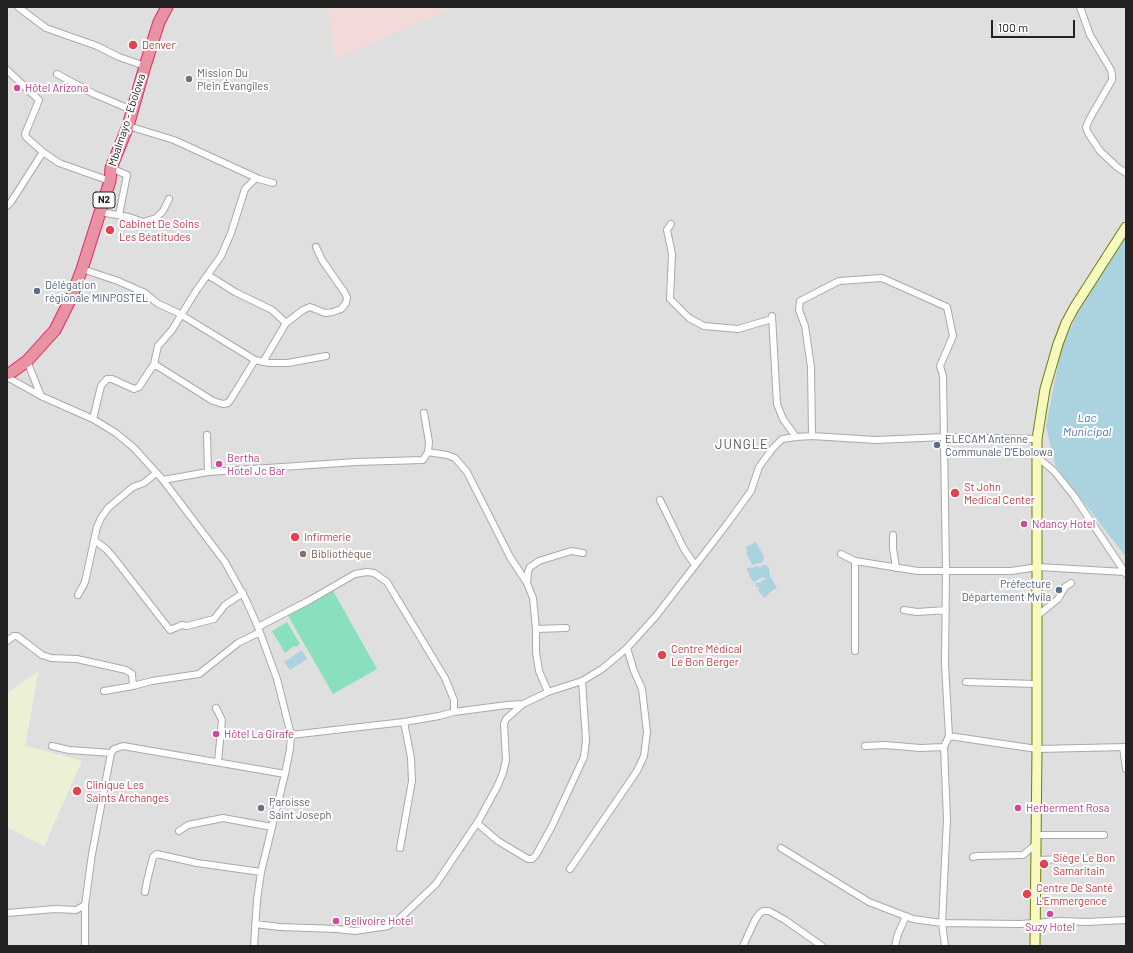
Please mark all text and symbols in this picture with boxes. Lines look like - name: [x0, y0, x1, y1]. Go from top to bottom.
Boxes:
- scale bar: [993, 12, 1077, 38]
- text: 100 m: [998, 20, 1028, 34]
- place label: Denver: [142, 38, 175, 52]
- marker: Denver: [127, 39, 139, 51]
- place label: Mission Du Plein Évangiles: [197, 66, 268, 92]
- street label: Mbalmayo - Ebolowa: [106, 72, 148, 168]
- marker: Mission Du Plein Évangiles: [184, 74, 194, 84]
- place label: Hôtel Arizona: [25, 81, 88, 95]
- marker: Hôtel Arizona: [12, 83, 22, 93]
- road number: N2: [93, 192, 115, 208]
- place label: Cabinet De Soins Les Béatitudes: [119, 217, 199, 243]
- marker: Cabinet De Soins Les Béatitudes: [104, 224, 116, 236]
- place label: Délégation régionale MINPOSTEL: [45, 278, 148, 304]
- marker: Délégation régionale MINPOSTEL: [32, 286, 42, 296]
- water label: Lac Municipal: [1063, 411, 1111, 439]
- place label: ELECAM Antenne Communale D’Ebolowa: [945, 432, 1053, 458]
- district label: JUNGLE: [715, 437, 769, 453]
- marker: ELECAM Antenne Communale D’Ebolowa: [932, 440, 942, 450]
- place label: Bertha Hotel Jc Bar: [227, 451, 285, 477]
- marker: Bertha Hotel Jc Bar: [214, 459, 224, 469]
- place label: St John Medical Center: [964, 480, 1035, 506]
- marker: St John Medical Center: [949, 487, 961, 499]
- place label: Ndancy Hotel: [1032, 517, 1095, 531]
- marker: Ndancy Hotel: [1019, 519, 1029, 529]
- place label: Infirmerie: [304, 530, 351, 544]
- marker: Infirmerie: [289, 531, 301, 543]
- place label: Bibliothèque: [311, 547, 372, 561]
- marker: Bibliothèque: [298, 549, 308, 559]
- place label: Préfecture Département Mvila: [962, 577, 1051, 603]
- marker: Préfecture Département Mvila: [1054, 585, 1064, 595]
- place label: Centre Médical Le Bon Berger: [671, 642, 742, 668]
- marker: Centre Médical Le Bon Berger: [656, 649, 668, 661]
- place label: Hôtel La Girafe: [224, 727, 294, 741]
- marker: Hôtel La Girafe: [211, 729, 221, 739]
- place label: Clinique Les Saints Archanges: [86, 778, 169, 804]
- marker: Clinique Les Saints Archanges: [71, 785, 83, 797]
- place label: Paroisse Saint Joseph: [269, 795, 331, 821]
- place label: Herberment Rosa: [1026, 801, 1109, 815]
- marker: Paroisse Saint Joseph: [256, 803, 266, 813]
- marker: Herberment Rosa: [1013, 803, 1023, 813]
- place label: Siège Le Bon Samaritain: [1053, 851, 1115, 877]
- marker: Siège Le Bon Samaritain: [1038, 858, 1050, 870]
- place label: Centre De Santé L’Emmergence: [1036, 881, 1113, 907]
- marker: Centre De Santé L’Emmergence: [1021, 888, 1033, 900]
- marker: Suzy Hotel: [1045, 909, 1055, 919]
- place label: Belivoire Hotel: [344, 914, 413, 928]
- marker: Belivoire Hotel: [331, 916, 341, 926]
- place label: Suzy Hotel: [1025, 920, 1075, 934]

